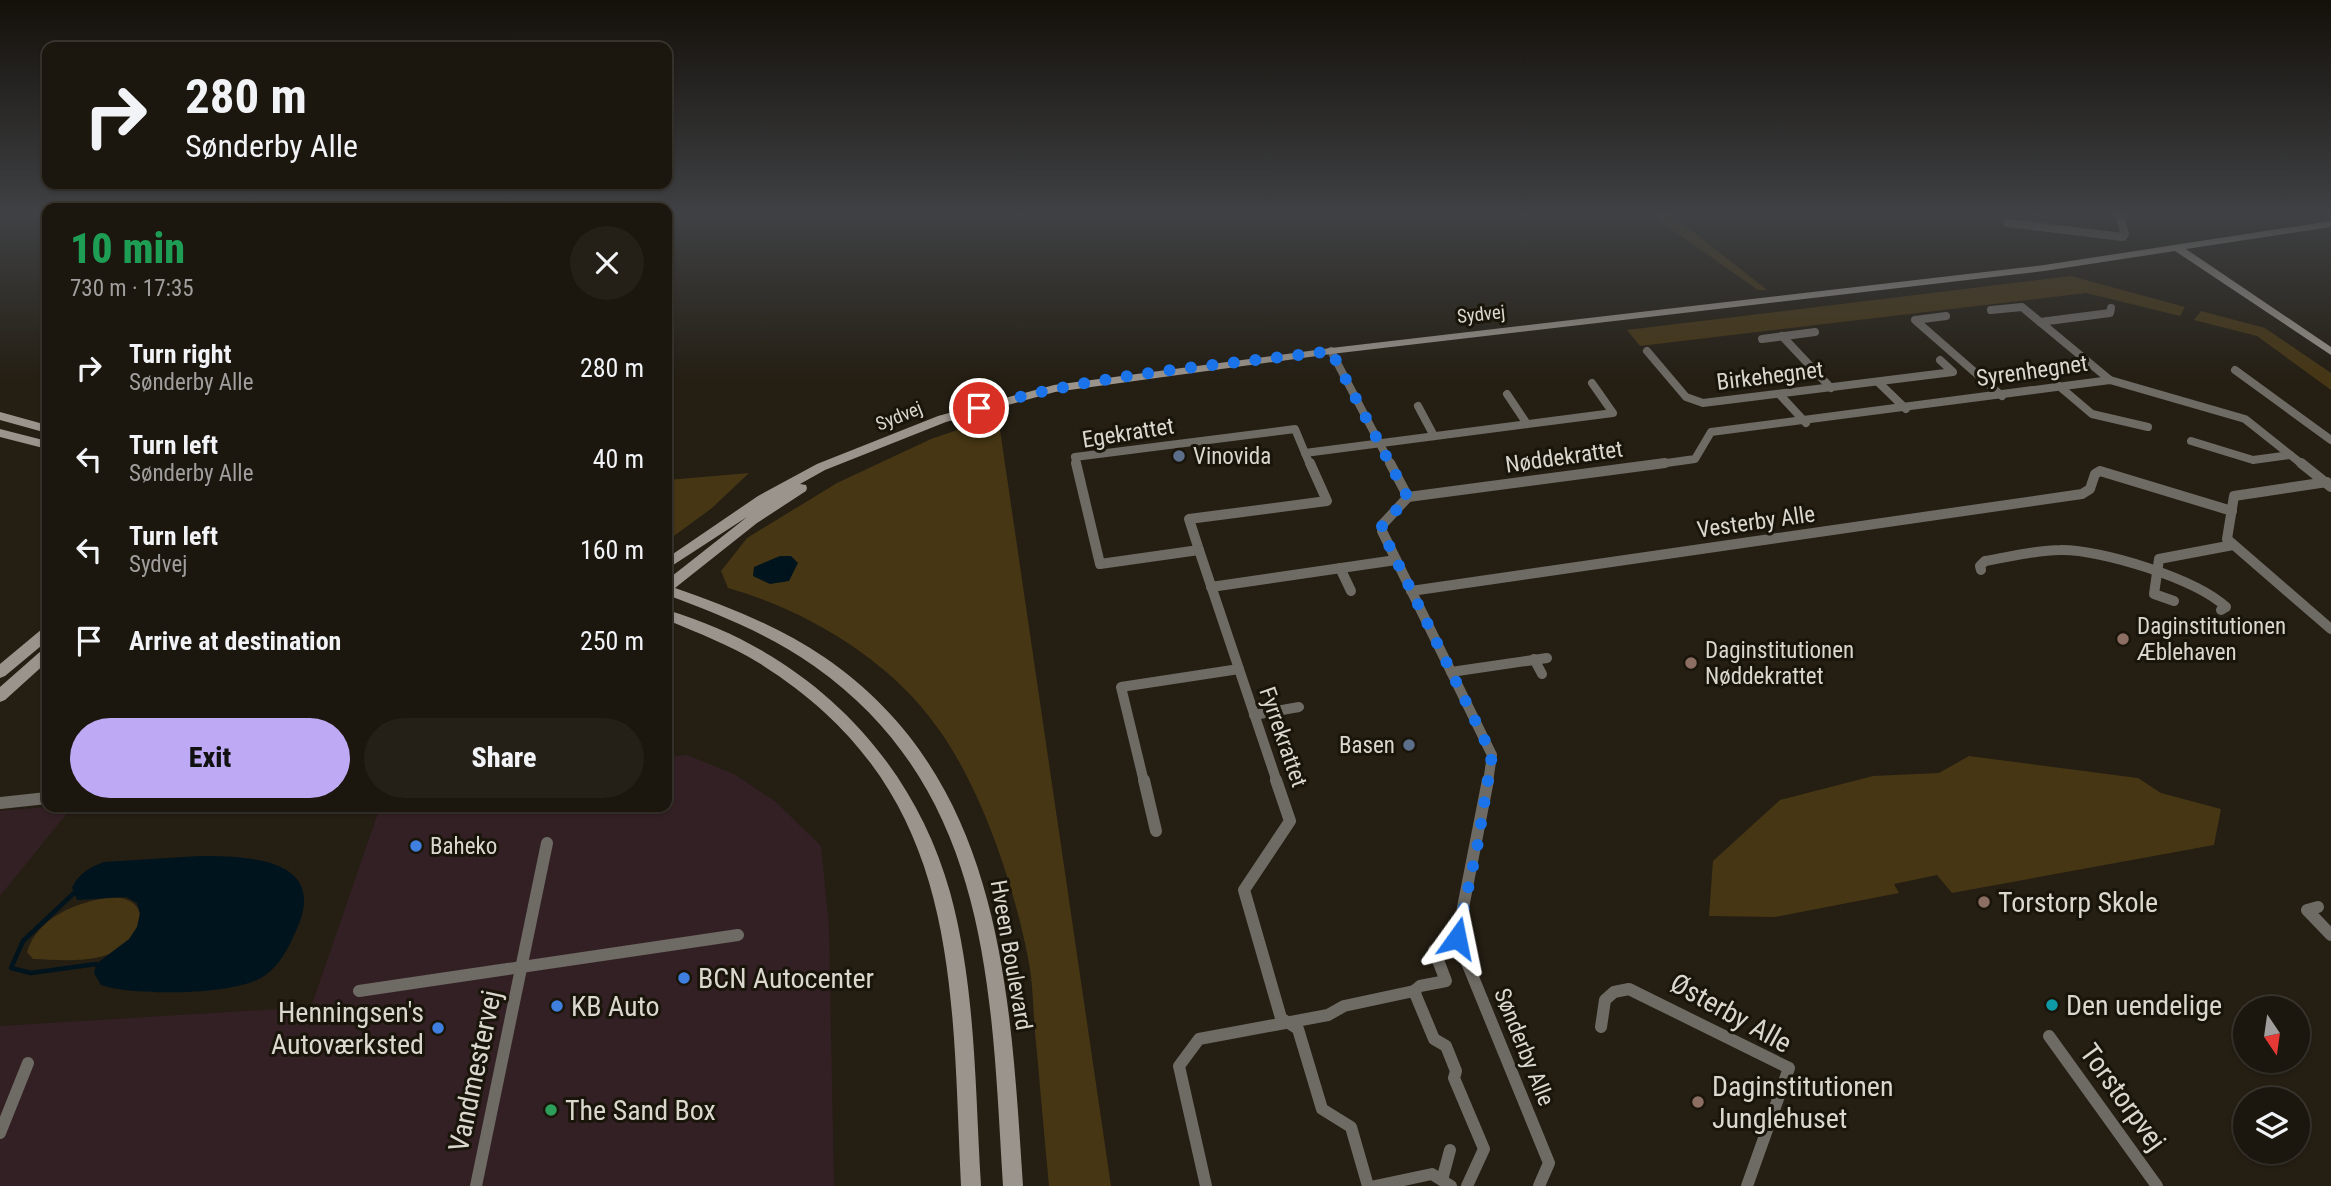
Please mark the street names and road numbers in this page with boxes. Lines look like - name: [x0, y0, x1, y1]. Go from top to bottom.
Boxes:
- street label: Sydvej: [1456, 300, 1506, 328]
- street label: Syrenhegnet: [1975, 350, 2089, 392]
- street label: Birkehegnet: [1715, 356, 1825, 396]
- street label: Sydvej: [872, 396, 926, 436]
- street label: Egekrattet: [1080, 412, 1176, 454]
- street label: Nøddekrattet: [1503, 435, 1625, 479]
- street label: Vesterby Alle: [1695, 500, 1817, 544]
- street label: Fyrrekrattet: [1253, 683, 1313, 791]
- street label: Hveen Boulevard: [985, 878, 1037, 1032]
- street label: Østerby Alle: [1665, 966, 1797, 1060]
- street label: Sønderby Alle: [1488, 984, 1560, 1110]
- street label: Vandmestervej: [442, 987, 508, 1155]
- street label: Torstorpvej: [2073, 1037, 2173, 1157]

